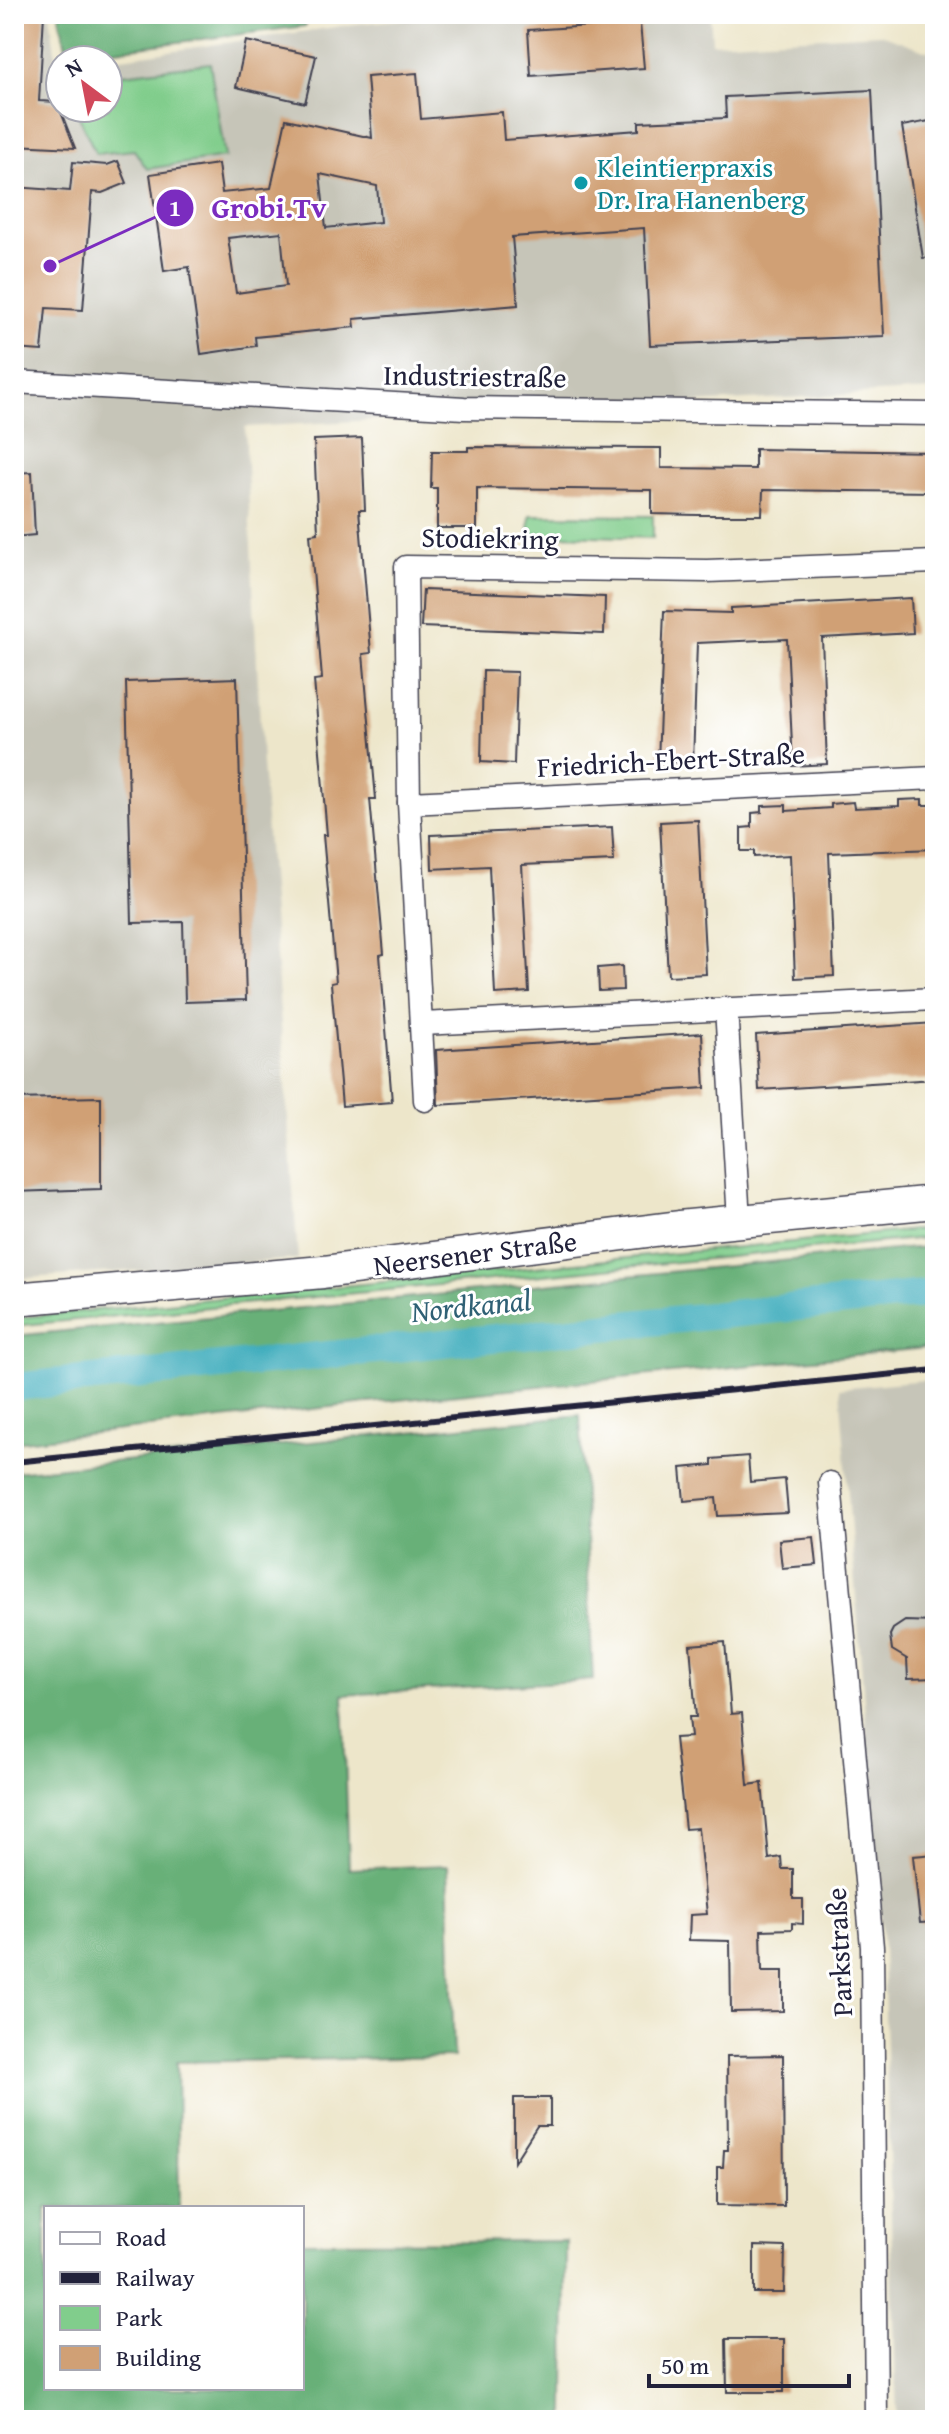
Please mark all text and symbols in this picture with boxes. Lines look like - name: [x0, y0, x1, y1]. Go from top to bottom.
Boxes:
- north arrow: [44, 44, 124, 124]
- text: N: [59, 49, 88, 85]
- place label: Kleintierpraxis Dr. Ira Hanenberg: [597, 146, 805, 219]
- marker: Kleintierpraxis Dr. Ira Hanenberg: [572, 174, 590, 192]
- callout: Grobi.Tv: [155, 181, 342, 235]
- text: Grobi.Tv: [212, 185, 327, 229]
- text: 1: [169, 190, 181, 225]
- street label: Industriestraße: [383, 353, 567, 398]
- street label: Stodiekring: [421, 516, 559, 559]
- street label: Friedrich-Ebert-Straße: [536, 732, 806, 787]
- street label: Neersener Straße: [371, 1220, 579, 1285]
- water label: Nordkanal: [408, 1277, 533, 1333]
- street label: Parkstraße: [815, 1886, 862, 2018]
- legend: [44, 2206, 304, 2390]
- text: Road: [116, 2220, 166, 2255]
- text: Railway: [116, 2260, 195, 2295]
- text: Park: [116, 2300, 163, 2335]
- scale bar: [649, 2338, 849, 2388]
- text: Building: [116, 2340, 201, 2375]
- text: 50 m: [661, 2348, 709, 2383]

